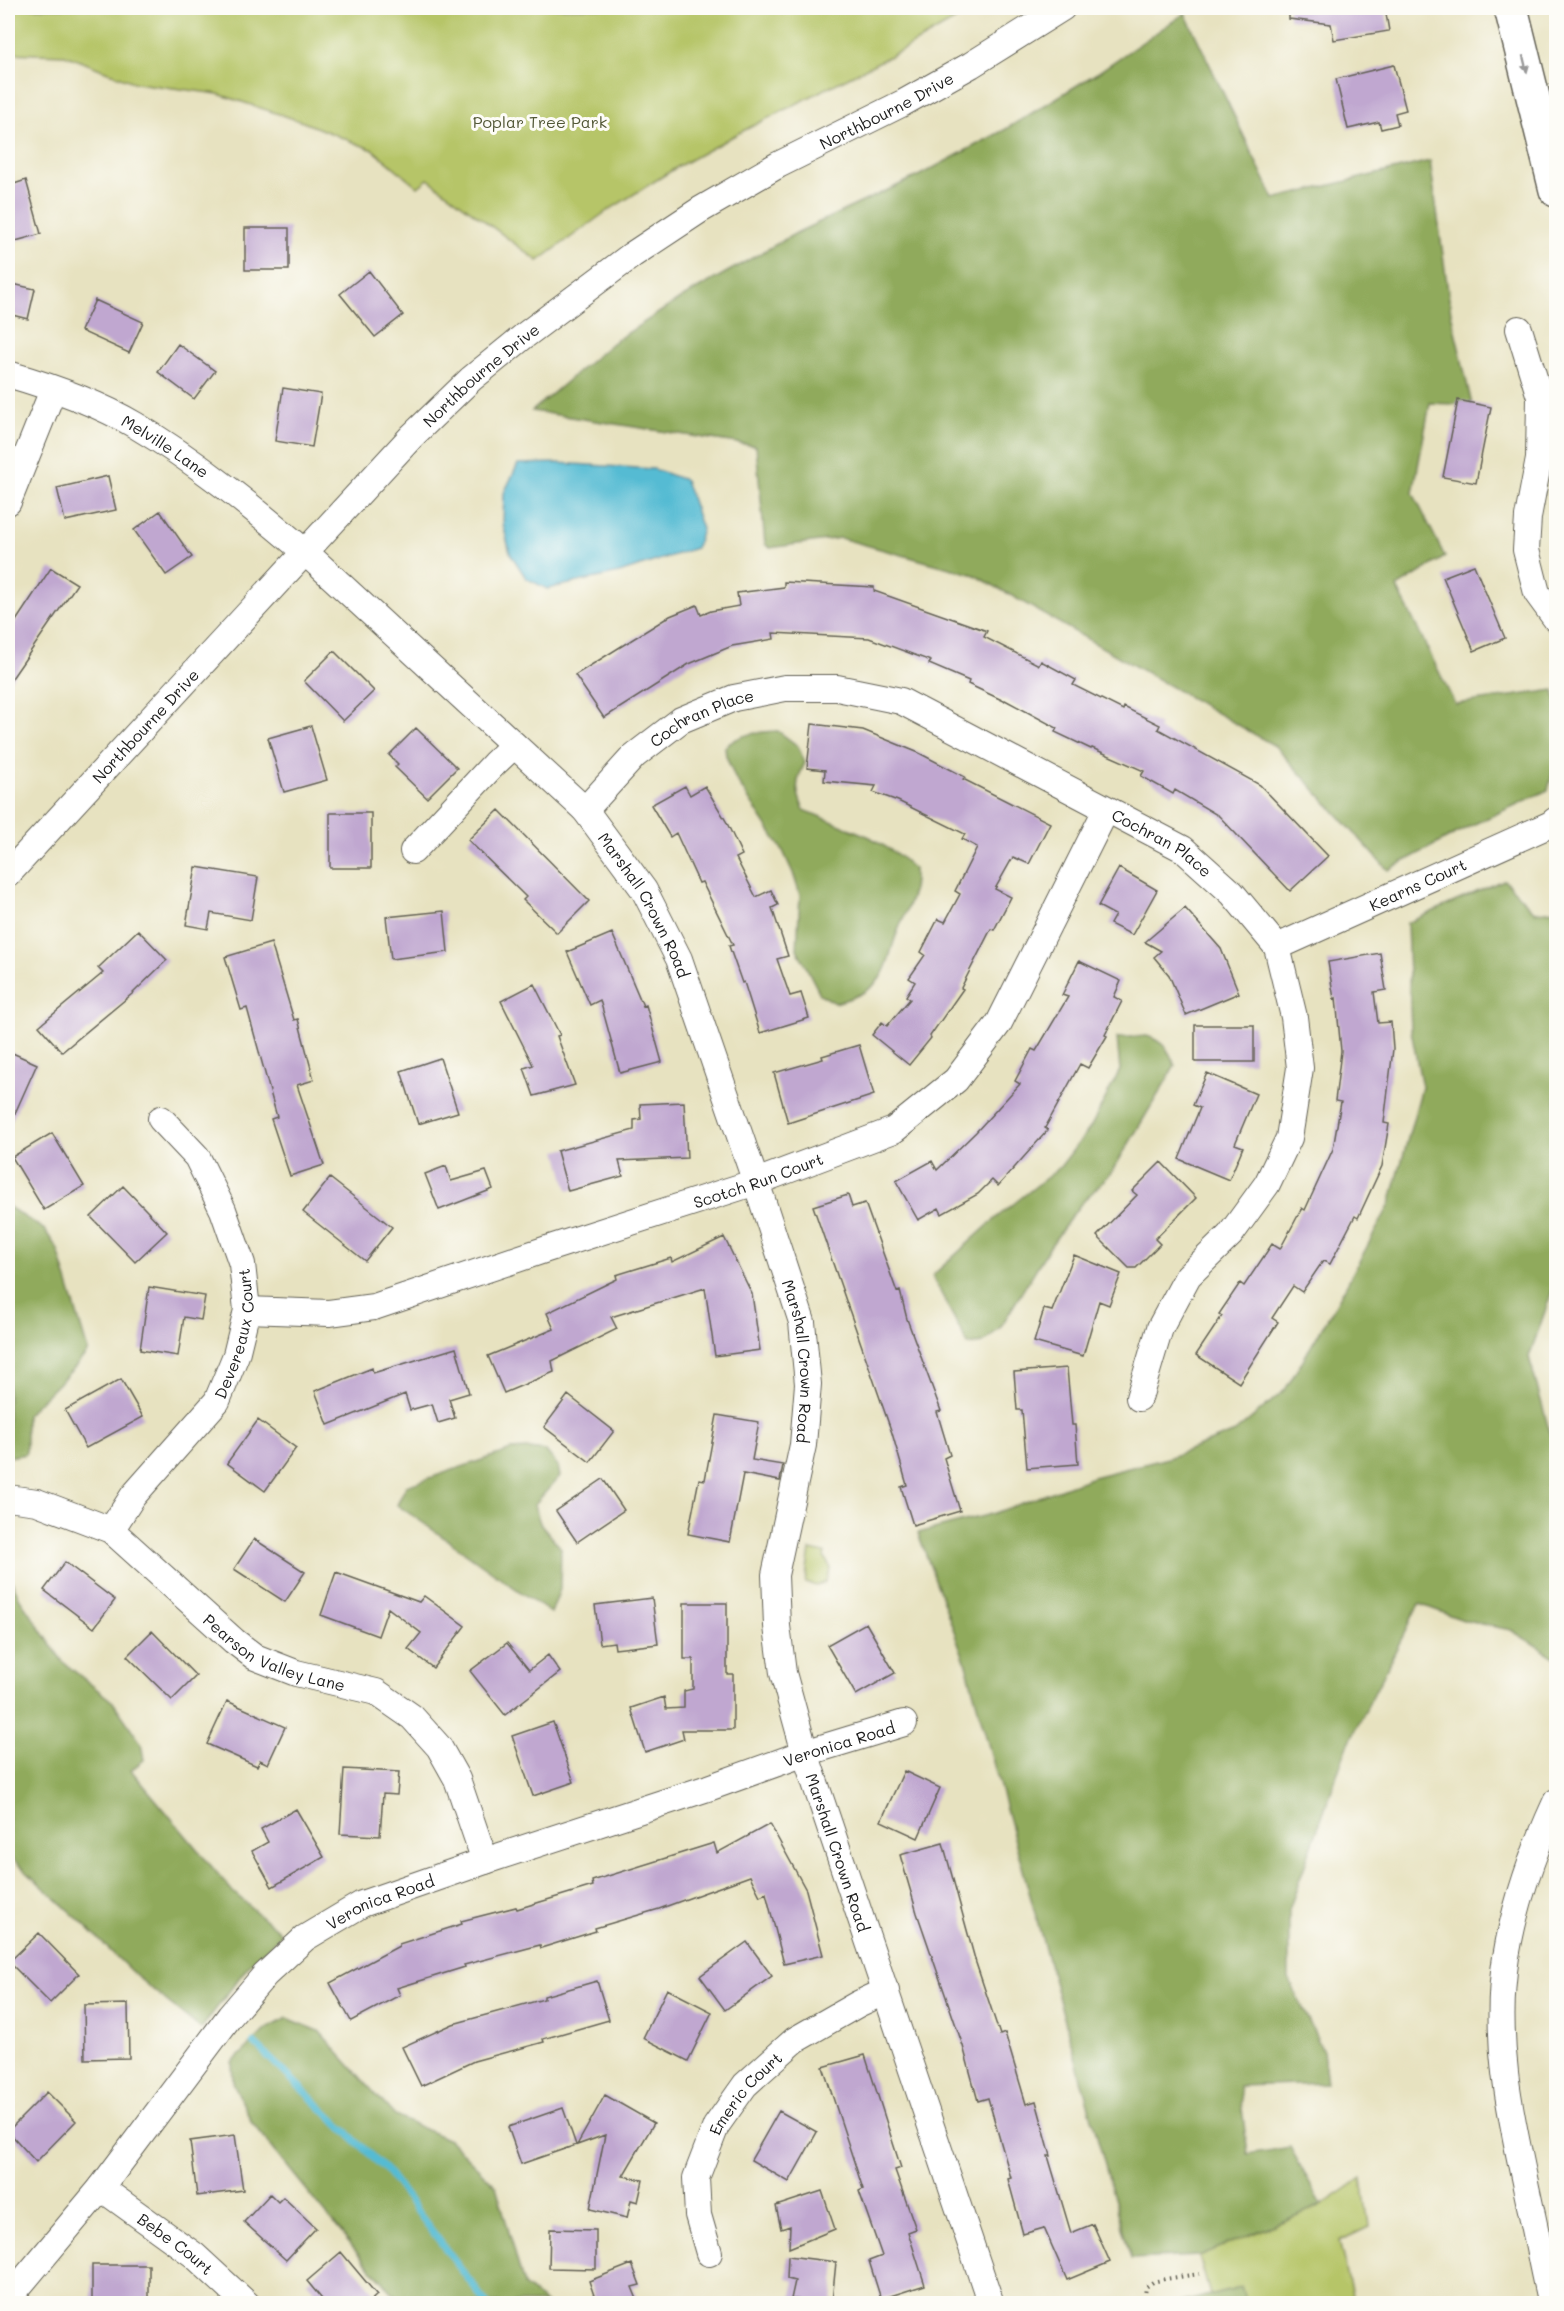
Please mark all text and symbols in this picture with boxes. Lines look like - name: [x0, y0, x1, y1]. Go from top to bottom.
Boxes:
- one-way arrow: [1521, 55, 1531, 74]
- street label: Northbourne Drive: [816, 67, 957, 153]
- park label: Poplar Tree Park: [473, 111, 607, 132]
- street label: Northbourne Drive: [418, 318, 543, 431]
- street label: Melville Lane: [118, 409, 214, 482]
- street label: Northbourne Drive: [87, 664, 203, 787]
- street label: Cochran Place: [645, 684, 755, 751]
- street label: Cochran Place: [1109, 803, 1217, 881]
- street label: Marshall Crown Road: [594, 828, 695, 980]
- street label: Kearns Court: [1366, 853, 1469, 915]
- street label: Scotch Run Court: [690, 1147, 826, 1212]
- street label: Devereaux Court: [209, 1267, 258, 1402]
- street label: Marshall Crown Road: [778, 1276, 819, 1444]
- street label: Pearson Valley Lane: [199, 1608, 348, 1695]
- street label: Veronica Road: [780, 1716, 897, 1771]
- street label: Marshall Crown Road: [802, 1770, 875, 1934]
- street label: Veronica Road: [322, 1869, 437, 1934]
- street label: Emeric Court: [703, 2047, 786, 2138]
- street label: Bebe Court: [134, 2208, 218, 2279]

